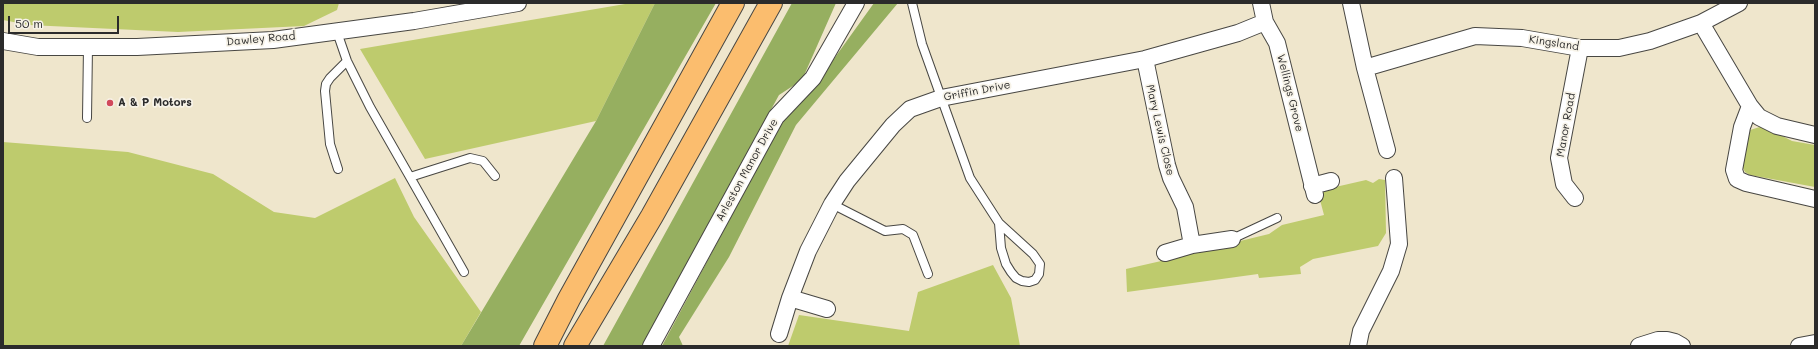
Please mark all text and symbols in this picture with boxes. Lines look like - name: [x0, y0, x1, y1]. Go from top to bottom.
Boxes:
- scale bar: [10, 8, 121, 34]
- text: 50 m: [15, 15, 43, 31]
- street label: Dawley Road: [226, 29, 296, 49]
- street label: Kingsland: [1528, 33, 1580, 53]
- street label: Wellings Grove: [1274, 53, 1306, 133]
- street label: Griffin Drive: [943, 78, 1011, 104]
- street label: Mary Lewis Close: [1143, 83, 1177, 177]
- street label: Manor Road: [1554, 92, 1578, 158]
- place label: A & P Motors: [118, 96, 192, 110]
- marker: A & P Motors: [105, 98, 115, 108]
- street label: Arleston Manor Drive: [713, 116, 781, 224]

